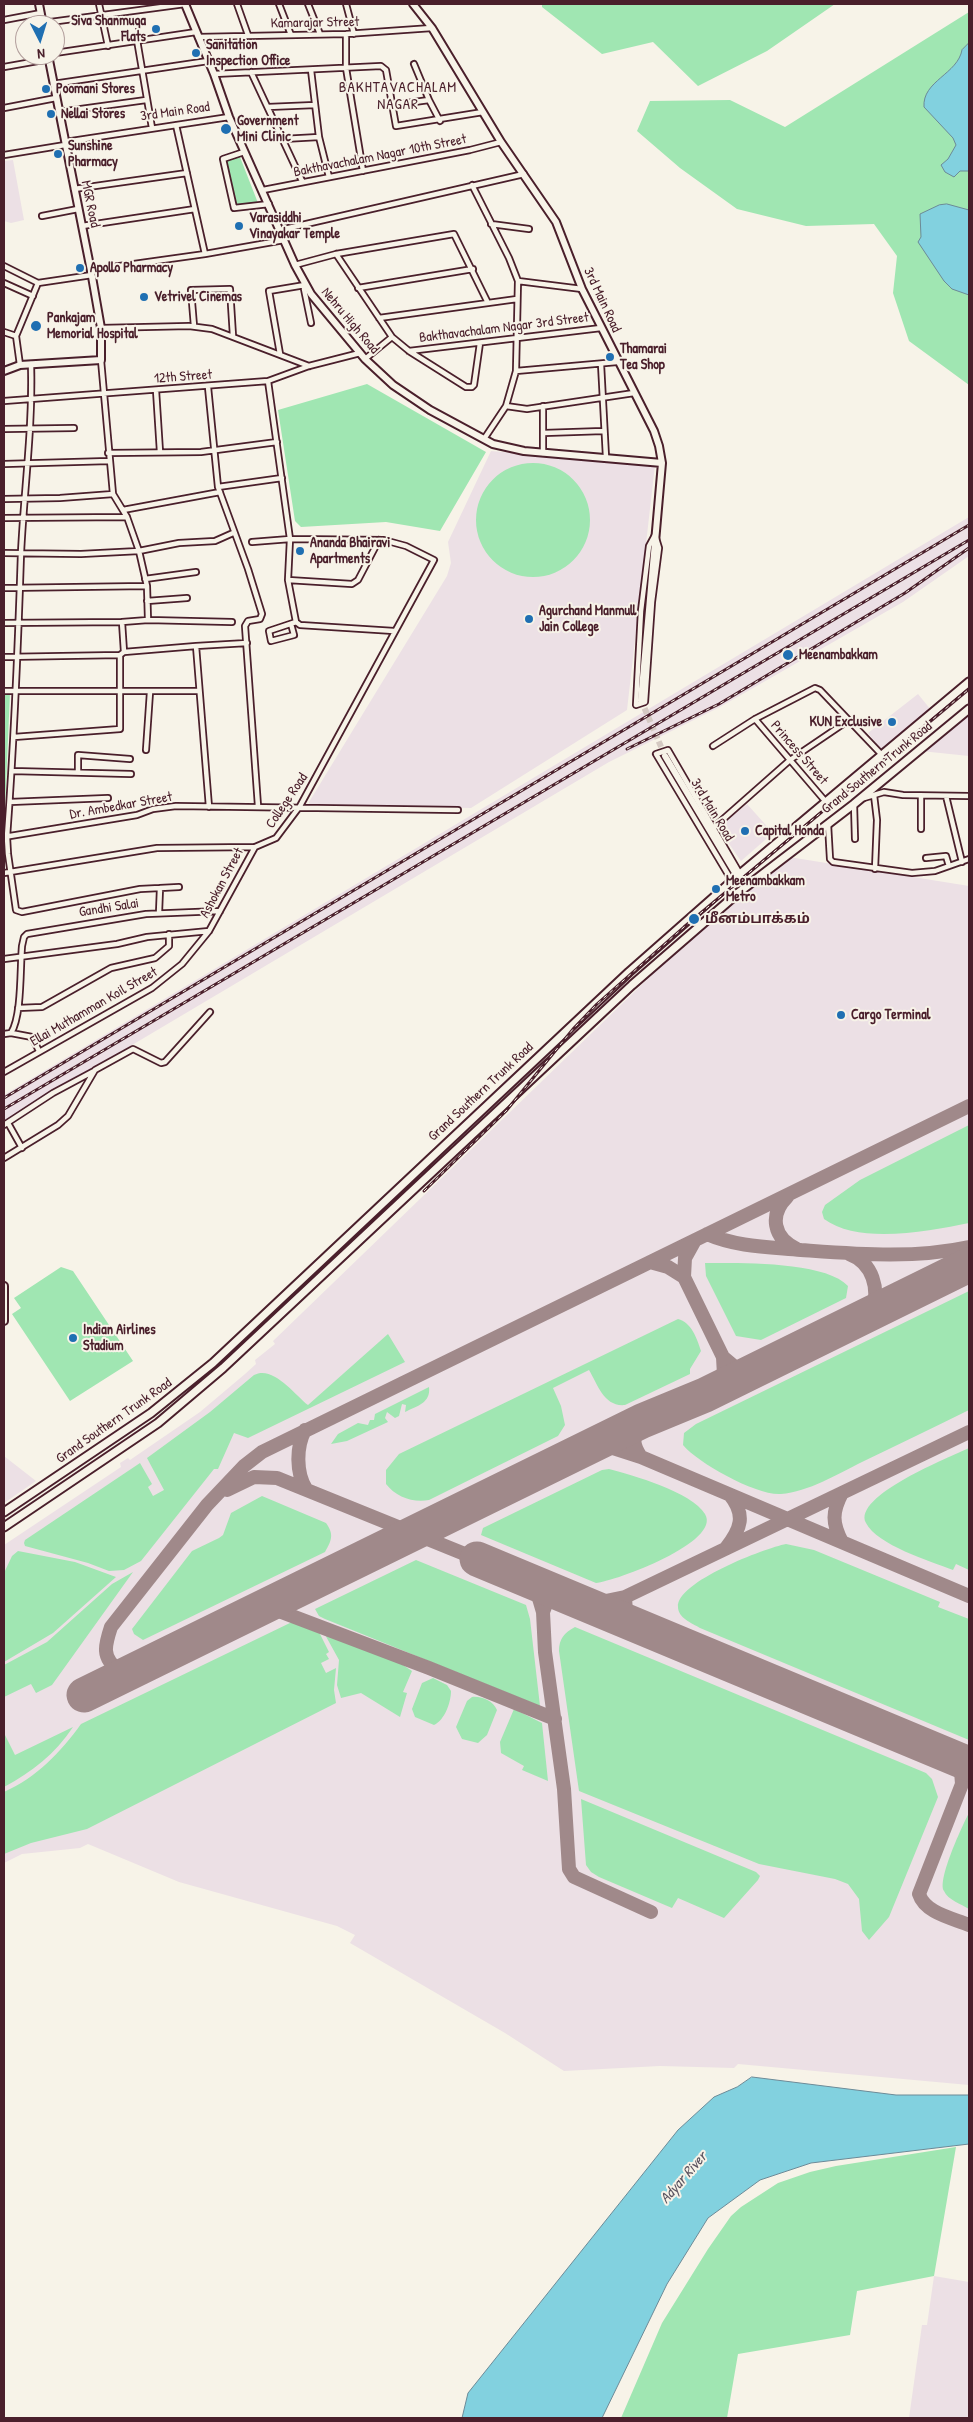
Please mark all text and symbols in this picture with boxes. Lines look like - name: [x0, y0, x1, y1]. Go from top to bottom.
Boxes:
- place label: Siva Shanmuga Flats: [71, 13, 146, 46]
- street label: Kamarajar Street: [271, 14, 359, 32]
- north arrow: [15, 15, 65, 65]
- marker: Siva Shanmuga Flats: [150, 23, 162, 35]
- place label: Sanitation Inspection Office: [206, 37, 290, 70]
- text: N: [37, 45, 46, 64]
- marker: Sanitation Inspection Office: [190, 47, 202, 59]
- district label: BAKHTAVACHALAM NAGAR: [337, 79, 459, 114]
- place label: Poomani Stores: [56, 81, 135, 97]
- marker: Poomani Stores: [40, 83, 52, 95]
- street label: 3rd Main Road: [139, 99, 211, 125]
- place label: Nellai Stores: [61, 106, 125, 122]
- marker: Nellai Stores: [45, 108, 57, 120]
- place label: Government Mini Clinic: [237, 113, 298, 146]
- marker: Government Mini Clinic: [219, 122, 233, 136]
- street label: Bakthavachalam Nagar 10th Street: [292, 131, 468, 181]
- place label: Sunshine Pharmacy: [68, 138, 118, 170]
- marker: Sunshine Pharmacy: [52, 148, 64, 160]
- street label: MGR Road: [77, 179, 103, 229]
- place label: Varasiddhi Vinayakar Temple: [249, 210, 340, 242]
- marker: Varasiddhi Vinayakar Temple: [233, 220, 245, 232]
- place label: Apollo Pharmacy: [90, 260, 173, 276]
- marker: Apollo Pharmacy: [74, 262, 86, 274]
- street label: 3rd Main Road: [580, 265, 624, 335]
- street label: Nehru High Road: [318, 285, 382, 357]
- place label: Vetrivel Cinemas: [154, 289, 242, 305]
- marker: Vetrivel Cinemas: [138, 291, 150, 303]
- street label: Bakthavachalam Nagar 3rd Street: [418, 309, 590, 347]
- place label: Pankajam Memorial Hospital: [47, 310, 138, 342]
- marker: Pankajam Memorial Hospital: [29, 319, 43, 333]
- place label: Thamarai Tea Shop: [620, 341, 667, 374]
- marker: Thamarai Tea Shop: [604, 351, 616, 363]
- street label: 12th Street: [153, 367, 213, 387]
- place label: Ananda Bhairavi Apartments: [310, 535, 390, 568]
- marker: Ananda Bhairavi Apartments: [294, 545, 306, 557]
- place label: Agurchand Manmull Jain College: [539, 603, 636, 636]
- marker: Agurchand Manmull Jain College: [523, 613, 535, 625]
- place label: Meenambakkam: [799, 647, 878, 663]
- marker: Meenambakkam: [781, 648, 795, 662]
- place label: KUN Exclusive: [809, 714, 882, 730]
- marker: KUN Exclusive: [886, 716, 898, 728]
- street label: Princess Street: [767, 718, 831, 788]
- street label: Grand Southern Trunk Road: [818, 718, 936, 818]
- street label: College Road: [262, 770, 312, 832]
- street label: 3rd Main Road: [687, 776, 737, 844]
- street label: Dr. Ambedkar Street: [68, 789, 174, 823]
- place label: Capital Honda: [755, 823, 824, 839]
- marker: Capital Honda: [739, 825, 751, 837]
- street label: Ashokan Street: [196, 845, 248, 921]
- place label: Meenambakkam Metro: [726, 873, 805, 906]
- marker: Meenambakkam Metro: [710, 883, 722, 895]
- street label: Gandhi Salai: [78, 895, 140, 921]
- place label: மீனம்பாக்கம்: [705, 911, 810, 927]
- marker: மீனம்பாக்கம்: [687, 912, 701, 926]
- street label: Ellai Muthamman Koil Street: [27, 964, 161, 1050]
- place label: Cargo Terminal: [851, 1007, 930, 1023]
- marker: Cargo Terminal: [835, 1009, 847, 1021]
- street label: Grand Southern Trunk Road: [425, 1039, 537, 1145]
- place label: Indian Airlines Stadium: [83, 1322, 156, 1354]
- marker: Indian Airlines Stadium: [67, 1332, 79, 1344]
- street label: Grand Southern Trunk Road: [53, 1375, 175, 1467]
- water label: Adyar River: [657, 2148, 711, 2208]

